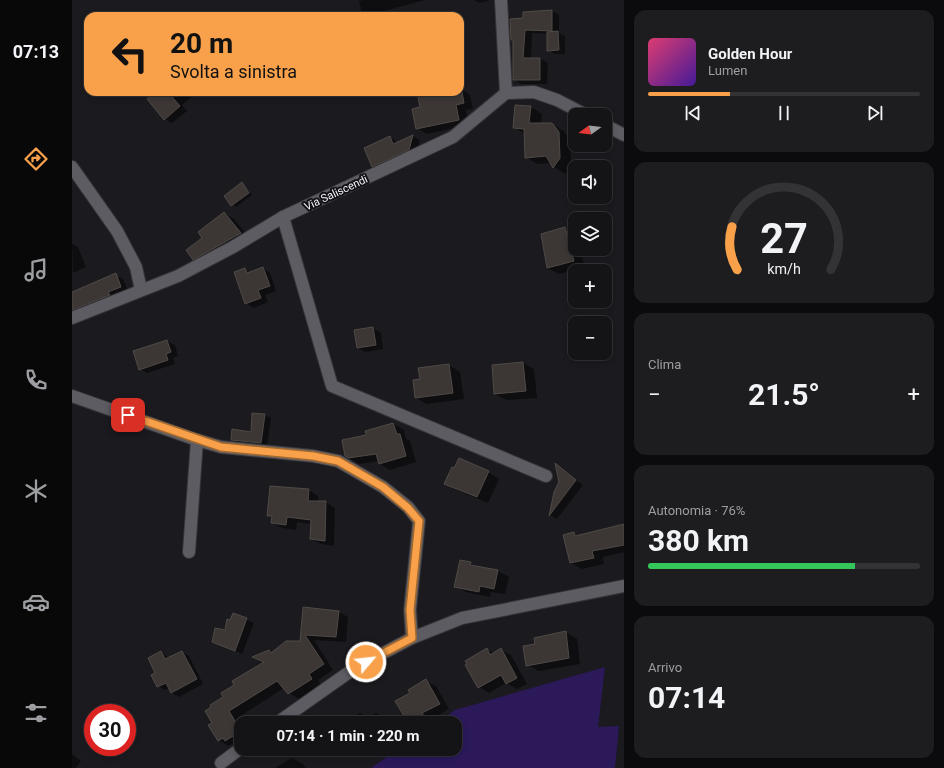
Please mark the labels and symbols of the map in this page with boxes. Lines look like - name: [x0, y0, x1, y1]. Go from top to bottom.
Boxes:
- north arrow: [568, 108, 612, 152]
- street label: Via Saliscendi: [302, 173, 370, 213]
- pin: [111, 398, 145, 432]
- position arrow: [345, 641, 387, 683]
- speed limit sign: 30: [84, 704, 136, 756]

